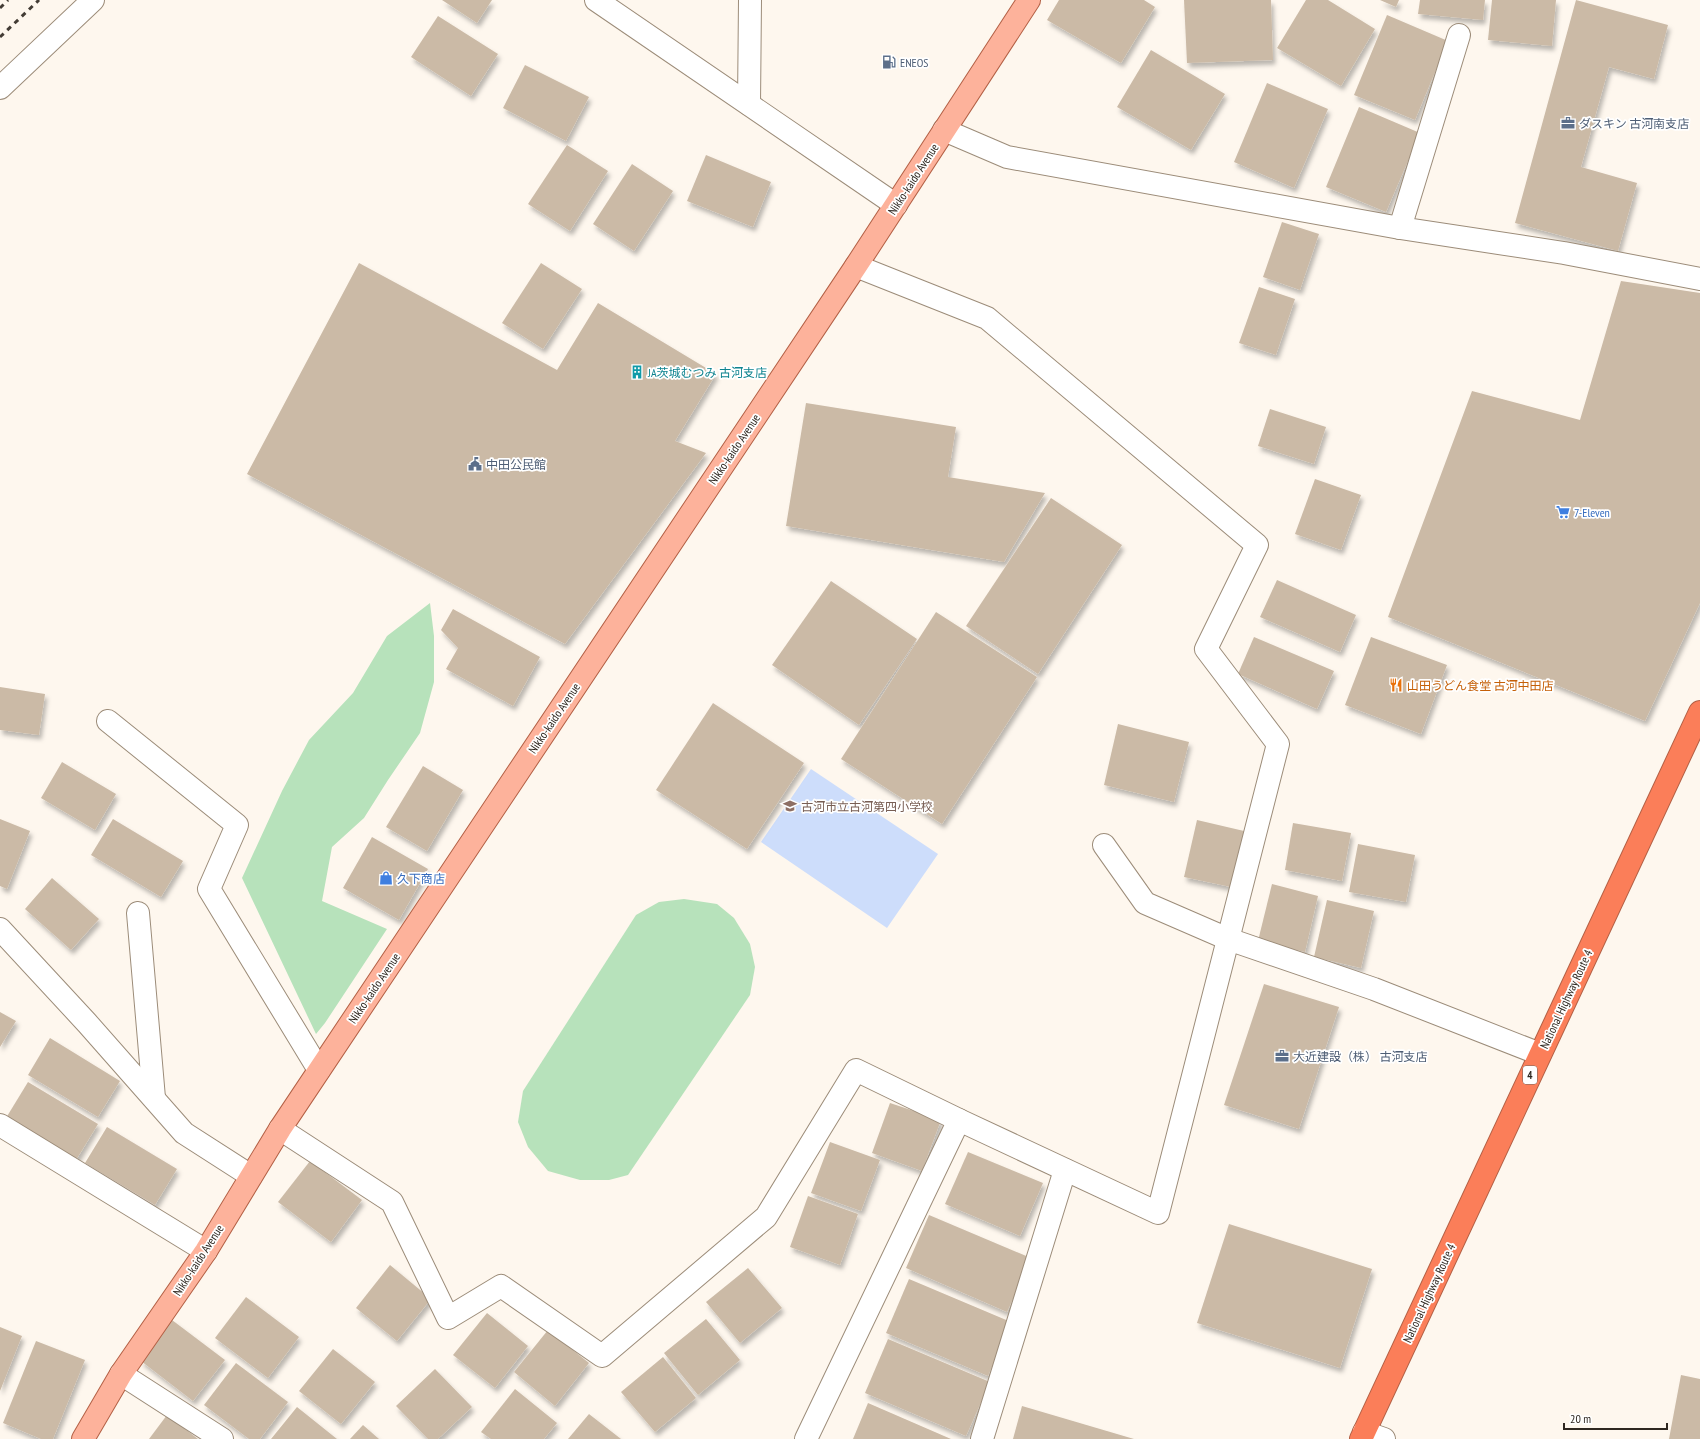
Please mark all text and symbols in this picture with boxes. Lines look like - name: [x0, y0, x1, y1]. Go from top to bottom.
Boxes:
- fuel station icon: ENEOS: [881, 54, 897, 70]
- place label: ENEOS: [900, 55, 928, 70]
- office icon: ダスキン 古河南支店: [1560, 115, 1576, 131]
- place label: ダスキン 古河南支店: [1579, 116, 1689, 131]
- street label: Nikko-kaido Avenue: [884, 141, 942, 217]
- building icon: JA茨城むつみ 古河支店: [629, 364, 645, 380]
- place label: JA茨城むつみ 古河支店: [647, 365, 767, 380]
- street label: Nikko-kaido Avenue: [705, 411, 763, 487]
- public building icon: 中田公民館: [467, 456, 483, 472]
- place label: 中田公民館: [486, 457, 546, 472]
- supermarket icon: 7-Eleven: [1555, 504, 1571, 520]
- place label: 7-Eleven: [1574, 505, 1610, 520]
- restaurant icon: 山田うどん食堂 古河中田店: [1388, 677, 1404, 693]
- place label: 山田うどん食堂 古河中田店: [1407, 678, 1554, 693]
- street label: Nikko-kaido Avenue: [525, 680, 583, 756]
- school or university icon: 古河市立古河第四小学校: [782, 798, 798, 814]
- place label: 古河市立古河第四小学校: [801, 799, 933, 814]
- shop icon: 久下商店: [378, 870, 394, 886]
- place label: 久下商店: [397, 871, 445, 886]
- street label: National Highway Route 4: [1536, 947, 1596, 1051]
- street label: Nikko-kaido Avenue: [345, 950, 403, 1026]
- office icon: 大近建設（株） 古河支店: [1274, 1048, 1290, 1064]
- place label: 大近建設（株） 古河支店: [1293, 1049, 1428, 1064]
- road number: 4: [1523, 1066, 1537, 1084]
- street label: Nikko-kaido Avenue: [169, 1222, 227, 1298]
- street label: National Highway Route 4: [1399, 1241, 1459, 1345]
- scale bar: [1564, 1405, 1667, 1431]
- text: 20 m: [1570, 1411, 1591, 1426]

